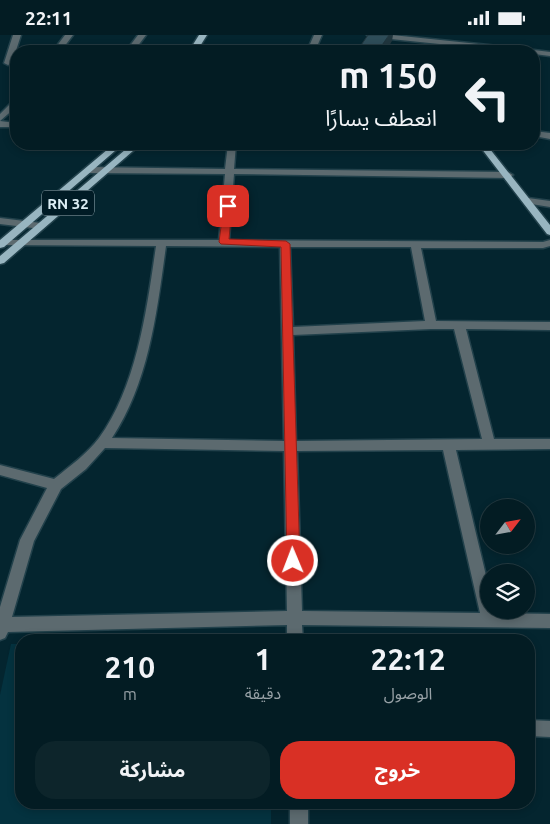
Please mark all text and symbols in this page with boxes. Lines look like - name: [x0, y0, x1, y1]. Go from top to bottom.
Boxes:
- text: 22:11: [25, 7, 73, 29]
- text: 150 m: [339, 55, 437, 95]
- icon: left: [455, 65, 520, 130]
- text: انعطف يسارًا: [325, 105, 437, 130]
- pin: [207, 185, 249, 227]
- road number: RN 32: [42, 191, 94, 215]
- icon: arrive: [214, 192, 242, 220]
- north arrow: [480, 499, 535, 554]
- map controls: [480, 499, 535, 619]
- position arrow: [266, 534, 318, 586]
- button: layers: [480, 564, 535, 619]
- text: 1: [254, 642, 271, 676]
- text: 22:12: [371, 642, 446, 676]
- text: 210: [104, 650, 155, 684]
- text: دقيقة: [245, 684, 281, 702]
- text: الوصول: [384, 684, 432, 702]
- text: m: [123, 685, 137, 703]
- button: مشاركة: [35, 741, 270, 799]
- button: خروج: [280, 741, 515, 799]

